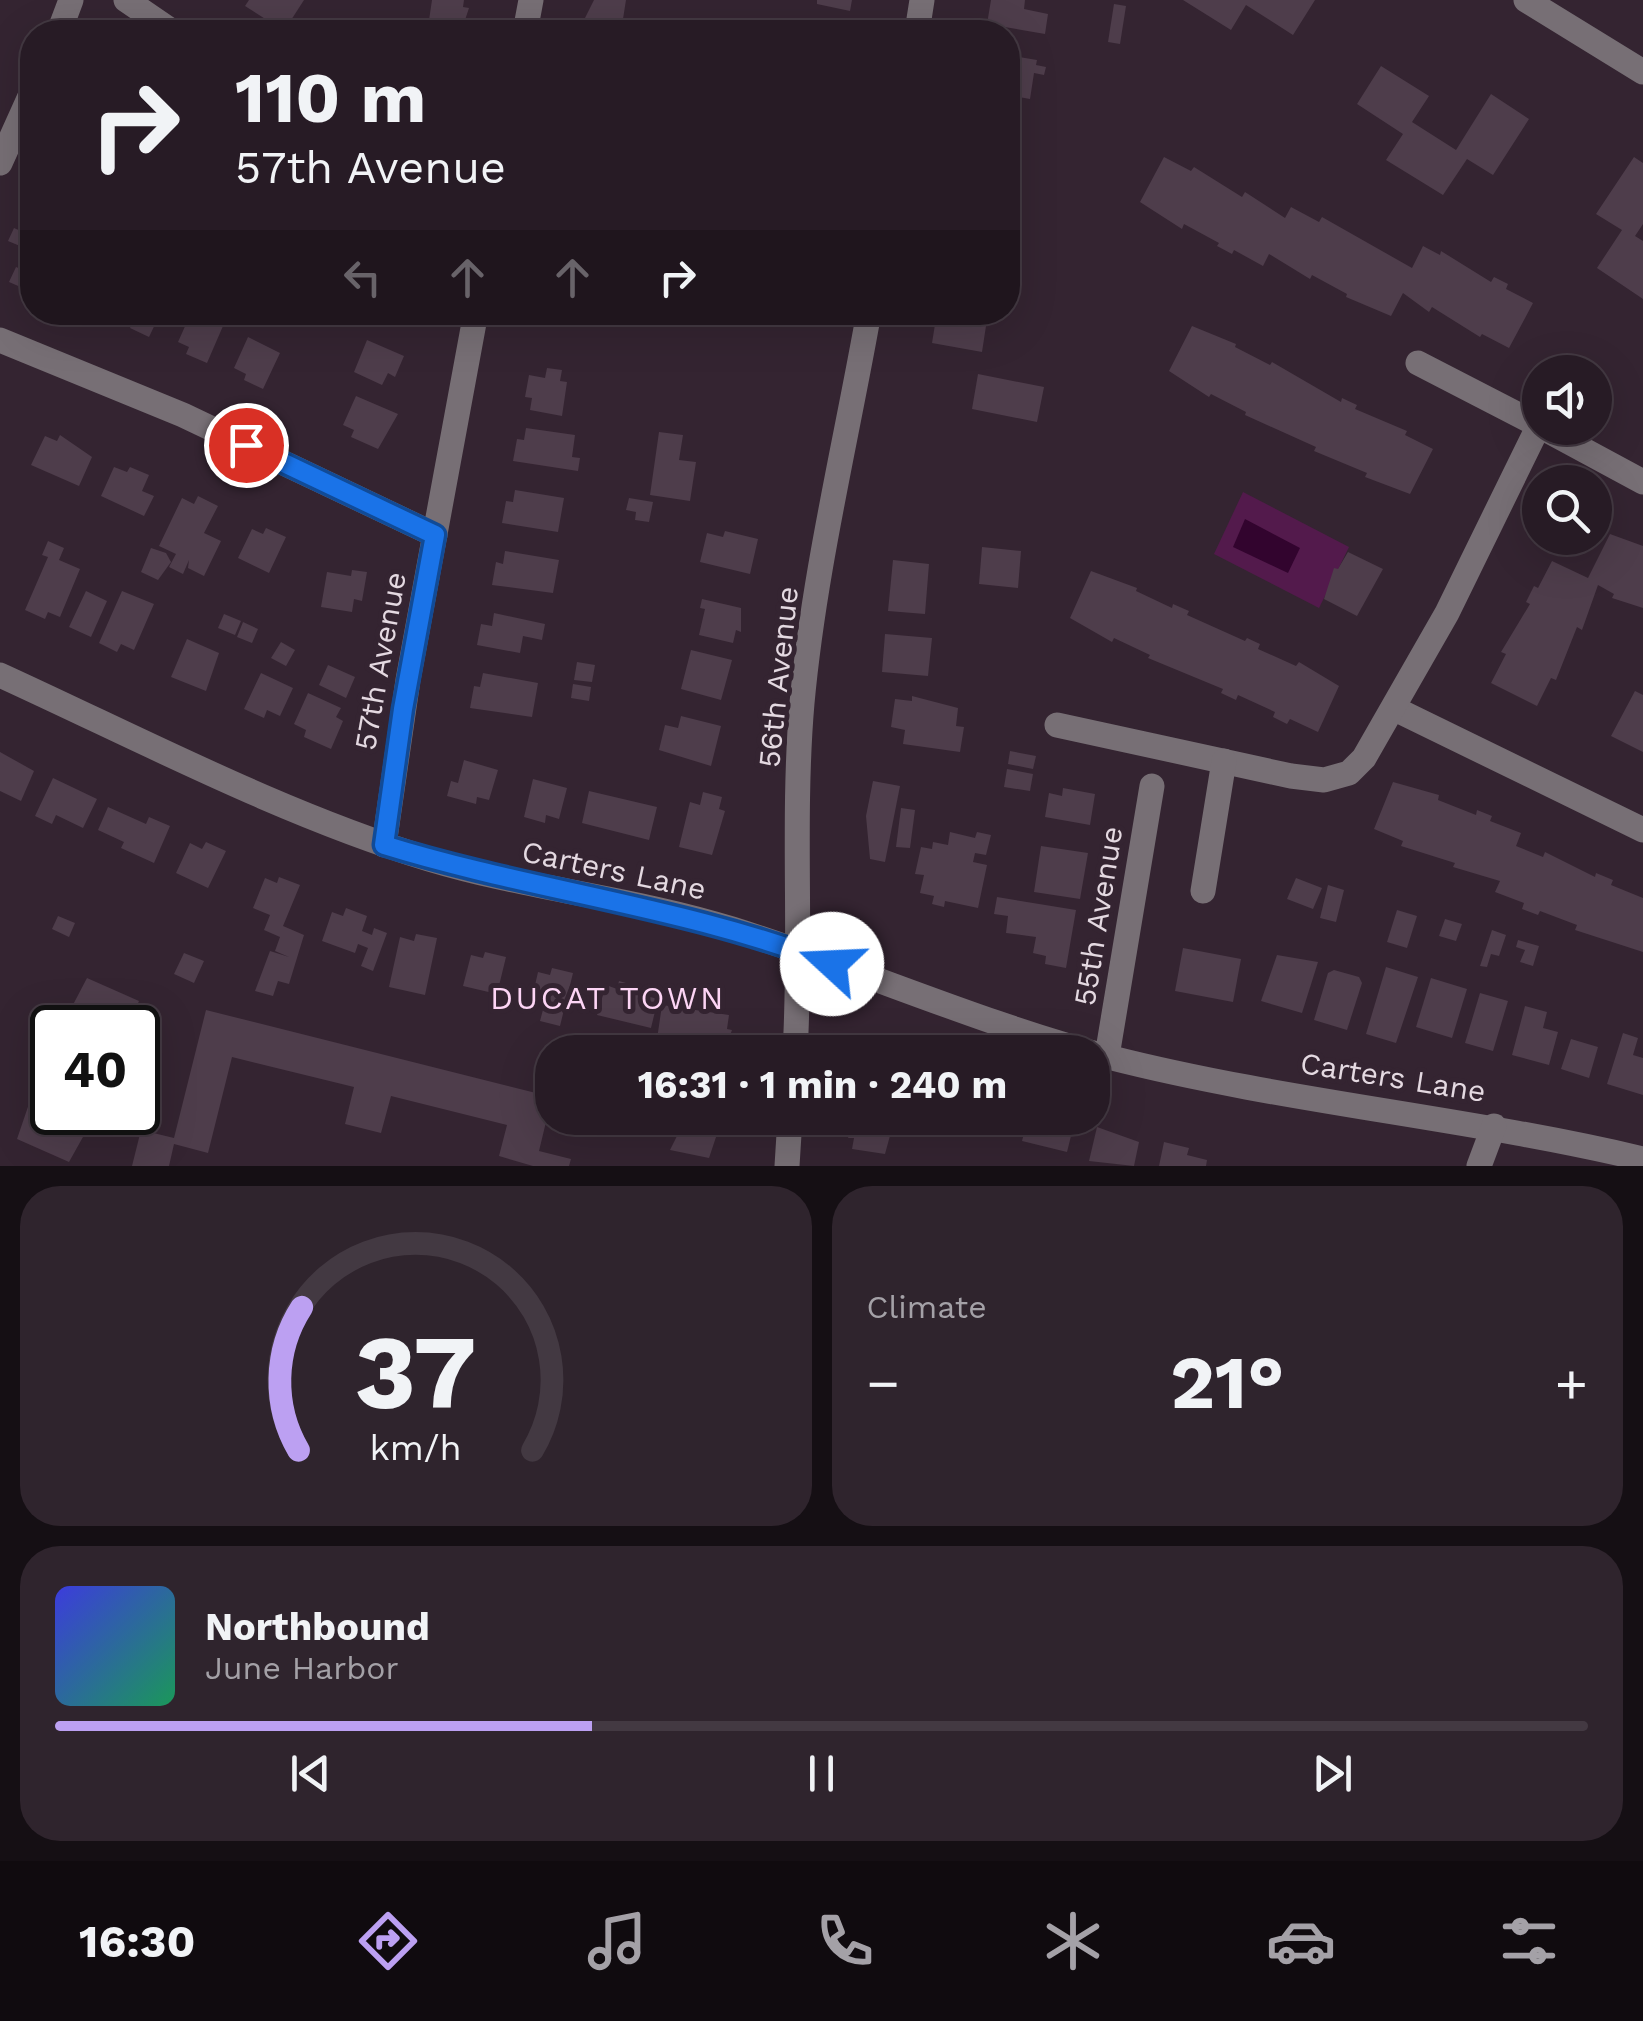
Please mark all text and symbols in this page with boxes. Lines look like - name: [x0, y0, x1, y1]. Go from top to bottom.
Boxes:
- text: 110 m: [235, 57, 426, 139]
- icon: right: [70, 60, 200, 190]
- text: 57th Avenue: [235, 141, 506, 194]
- icon: left: [335, 250, 390, 305]
- icon: ahead: [440, 250, 495, 305]
- icon: ahead: [545, 250, 600, 305]
- icon: right: [650, 250, 705, 305]
- map controls: [1522, 355, 1612, 555]
- button: sound: [1522, 355, 1612, 445]
- pin: [204, 403, 289, 488]
- icon: arrive: [219, 418, 274, 473]
- button: search: [1522, 465, 1612, 555]
- street label: 57th Avenue: [347, 569, 413, 753]
- street label: 56th Avenue: [751, 585, 805, 769]
- street label: 55th Avenue: [1067, 824, 1129, 1008]
- street label: Carters Lane: [519, 833, 709, 907]
- position arrow: [780, 912, 884, 1016]
- district label: DUCAT TOWN: [490, 979, 726, 1017]
- speed limit sign: 40: [30, 1005, 160, 1135]
- street label: Carters Lane: [1298, 1045, 1488, 1109]
- text: 16:31 · 1 min · 240 m: [638, 1063, 1007, 1107]
- text: Climate: [867, 1288, 987, 1326]
- text: 37: [355, 1311, 477, 1433]
- text: 21°: [1170, 1338, 1284, 1426]
- text: −: [867, 1351, 900, 1415]
- text: +: [1555, 1351, 1588, 1415]
- text: km/h: [370, 1427, 462, 1469]
- text: Northbound: [205, 1605, 430, 1649]
- text: June Harbor: [205, 1649, 399, 1687]
- icon: previous: [283, 1746, 338, 1801]
- icon: pause: [794, 1746, 849, 1801]
- icon: next: [1305, 1746, 1360, 1801]
- icon: directions: [353, 1906, 423, 1976]
- icon: music: [582, 1906, 652, 1976]
- icon: phone: [810, 1906, 880, 1976]
- icon: climate: [1038, 1906, 1108, 1976]
- icon: car: [1266, 1906, 1336, 1976]
- icon: filters: [1494, 1906, 1564, 1976]
- text: 16:30: [79, 1915, 195, 1968]

